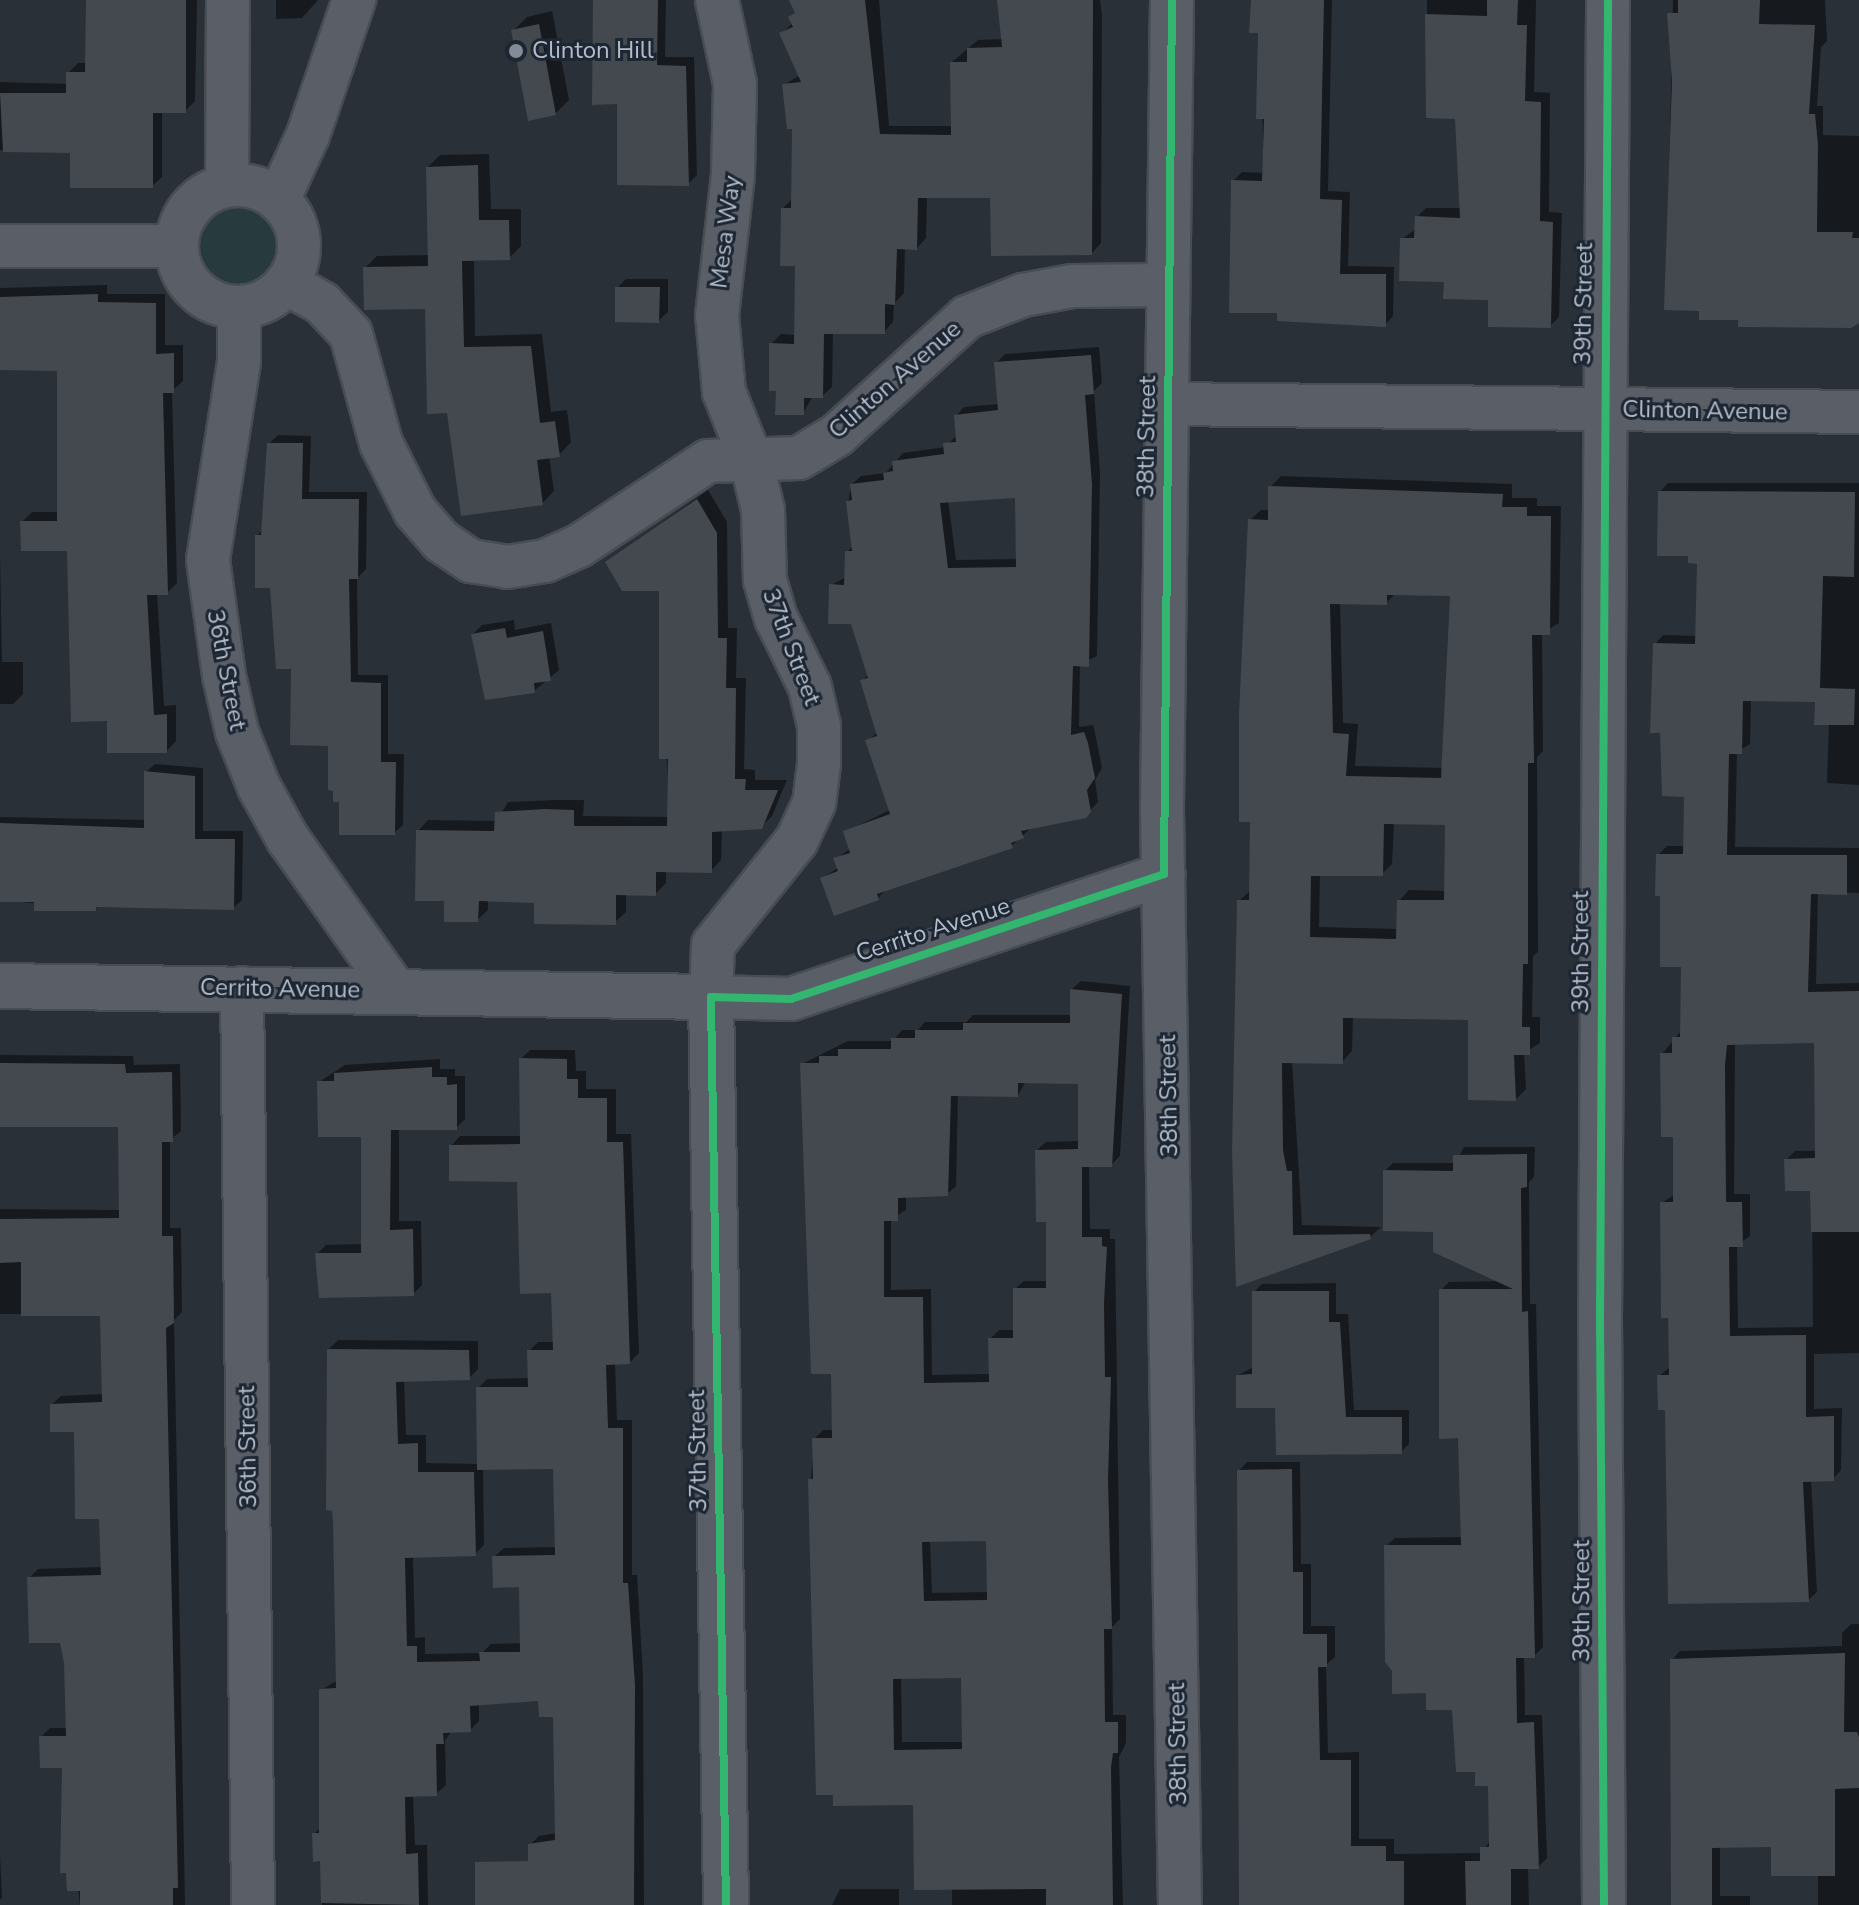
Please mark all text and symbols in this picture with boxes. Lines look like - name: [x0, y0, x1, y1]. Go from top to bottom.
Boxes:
- place label: Clinton Hill: [532, 37, 654, 65]
- marker: Clinton Hill: [507, 42, 525, 60]
- street label: Mesa Way: [705, 174, 747, 290]
- street label: 39th Street: [1569, 243, 1599, 365]
- street label: Clinton Avenue: [823, 315, 967, 445]
- street label: 38th Street: [1132, 376, 1162, 498]
- street label: Clinton Avenue: [1622, 395, 1788, 427]
- street label: 37th Street: [756, 585, 826, 709]
- street label: 36th Street: [200, 607, 252, 733]
- street label: 39th Street: [1567, 891, 1595, 1013]
- street label: Cerrito Avenue: [852, 892, 1014, 968]
- street label: Cerrito Avenue: [200, 973, 360, 1005]
- street label: 38th Street: [1154, 1035, 1184, 1157]
- street label: 36th Street: [233, 1386, 263, 1508]
- street label: 37th Street: [683, 1390, 713, 1512]
- street label: 39th Street: [1568, 1540, 1596, 1662]
- street label: 38th Street: [1163, 1683, 1193, 1805]

